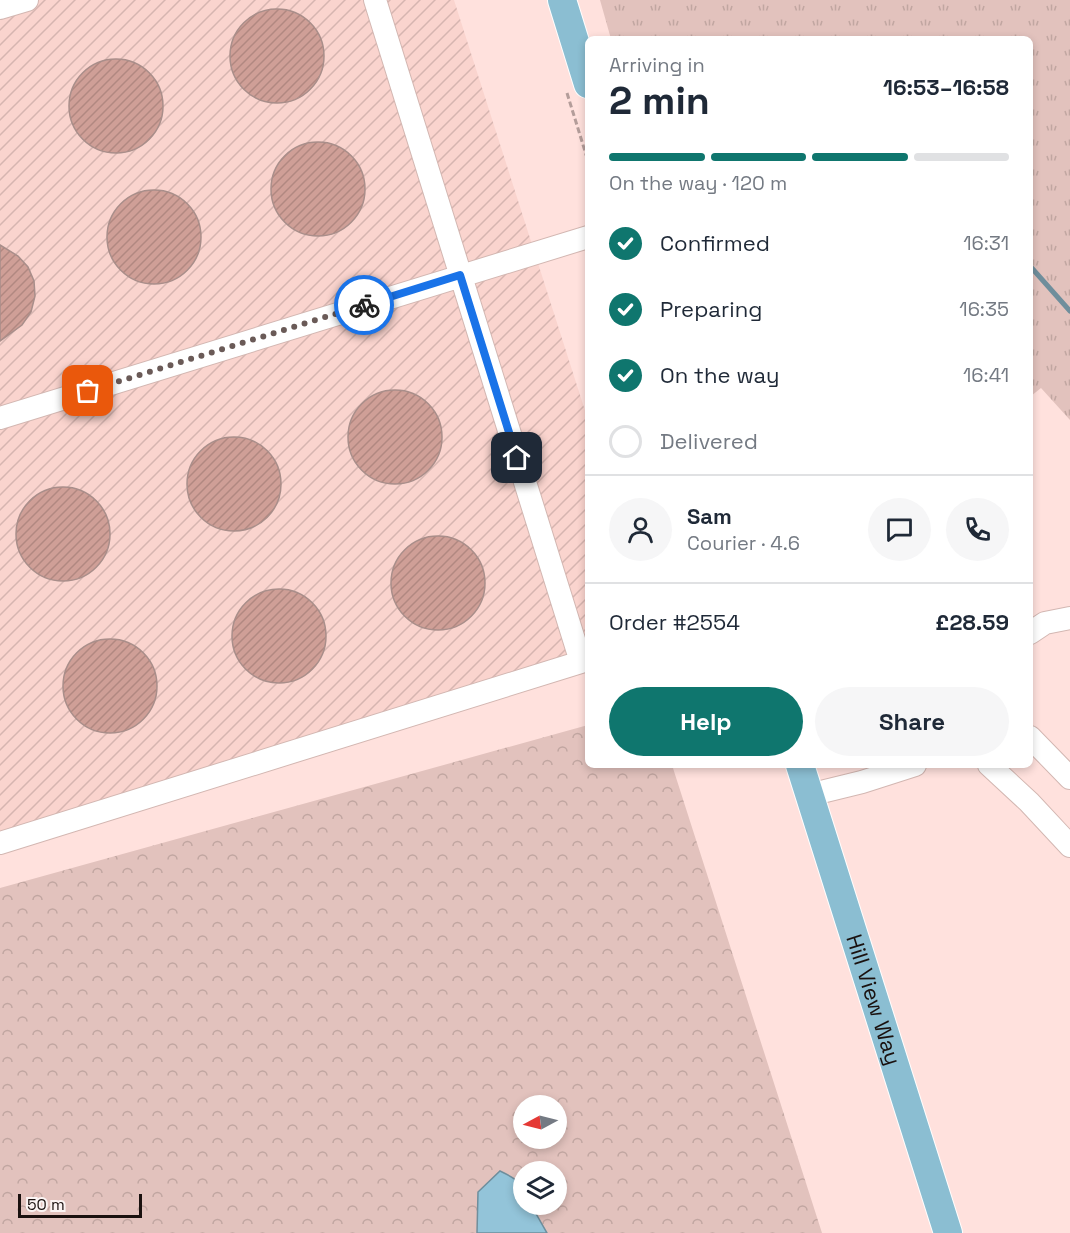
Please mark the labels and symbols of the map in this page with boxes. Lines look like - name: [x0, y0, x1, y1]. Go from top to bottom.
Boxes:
- courier: [334, 275, 394, 335]
- pin: [62, 365, 113, 416]
- pin: [491, 432, 542, 483]
- street label: Hill View Way: [840, 931, 908, 1069]
- north arrow: [513, 1095, 567, 1149]
- scale bar: [18, 1191, 142, 1218]

